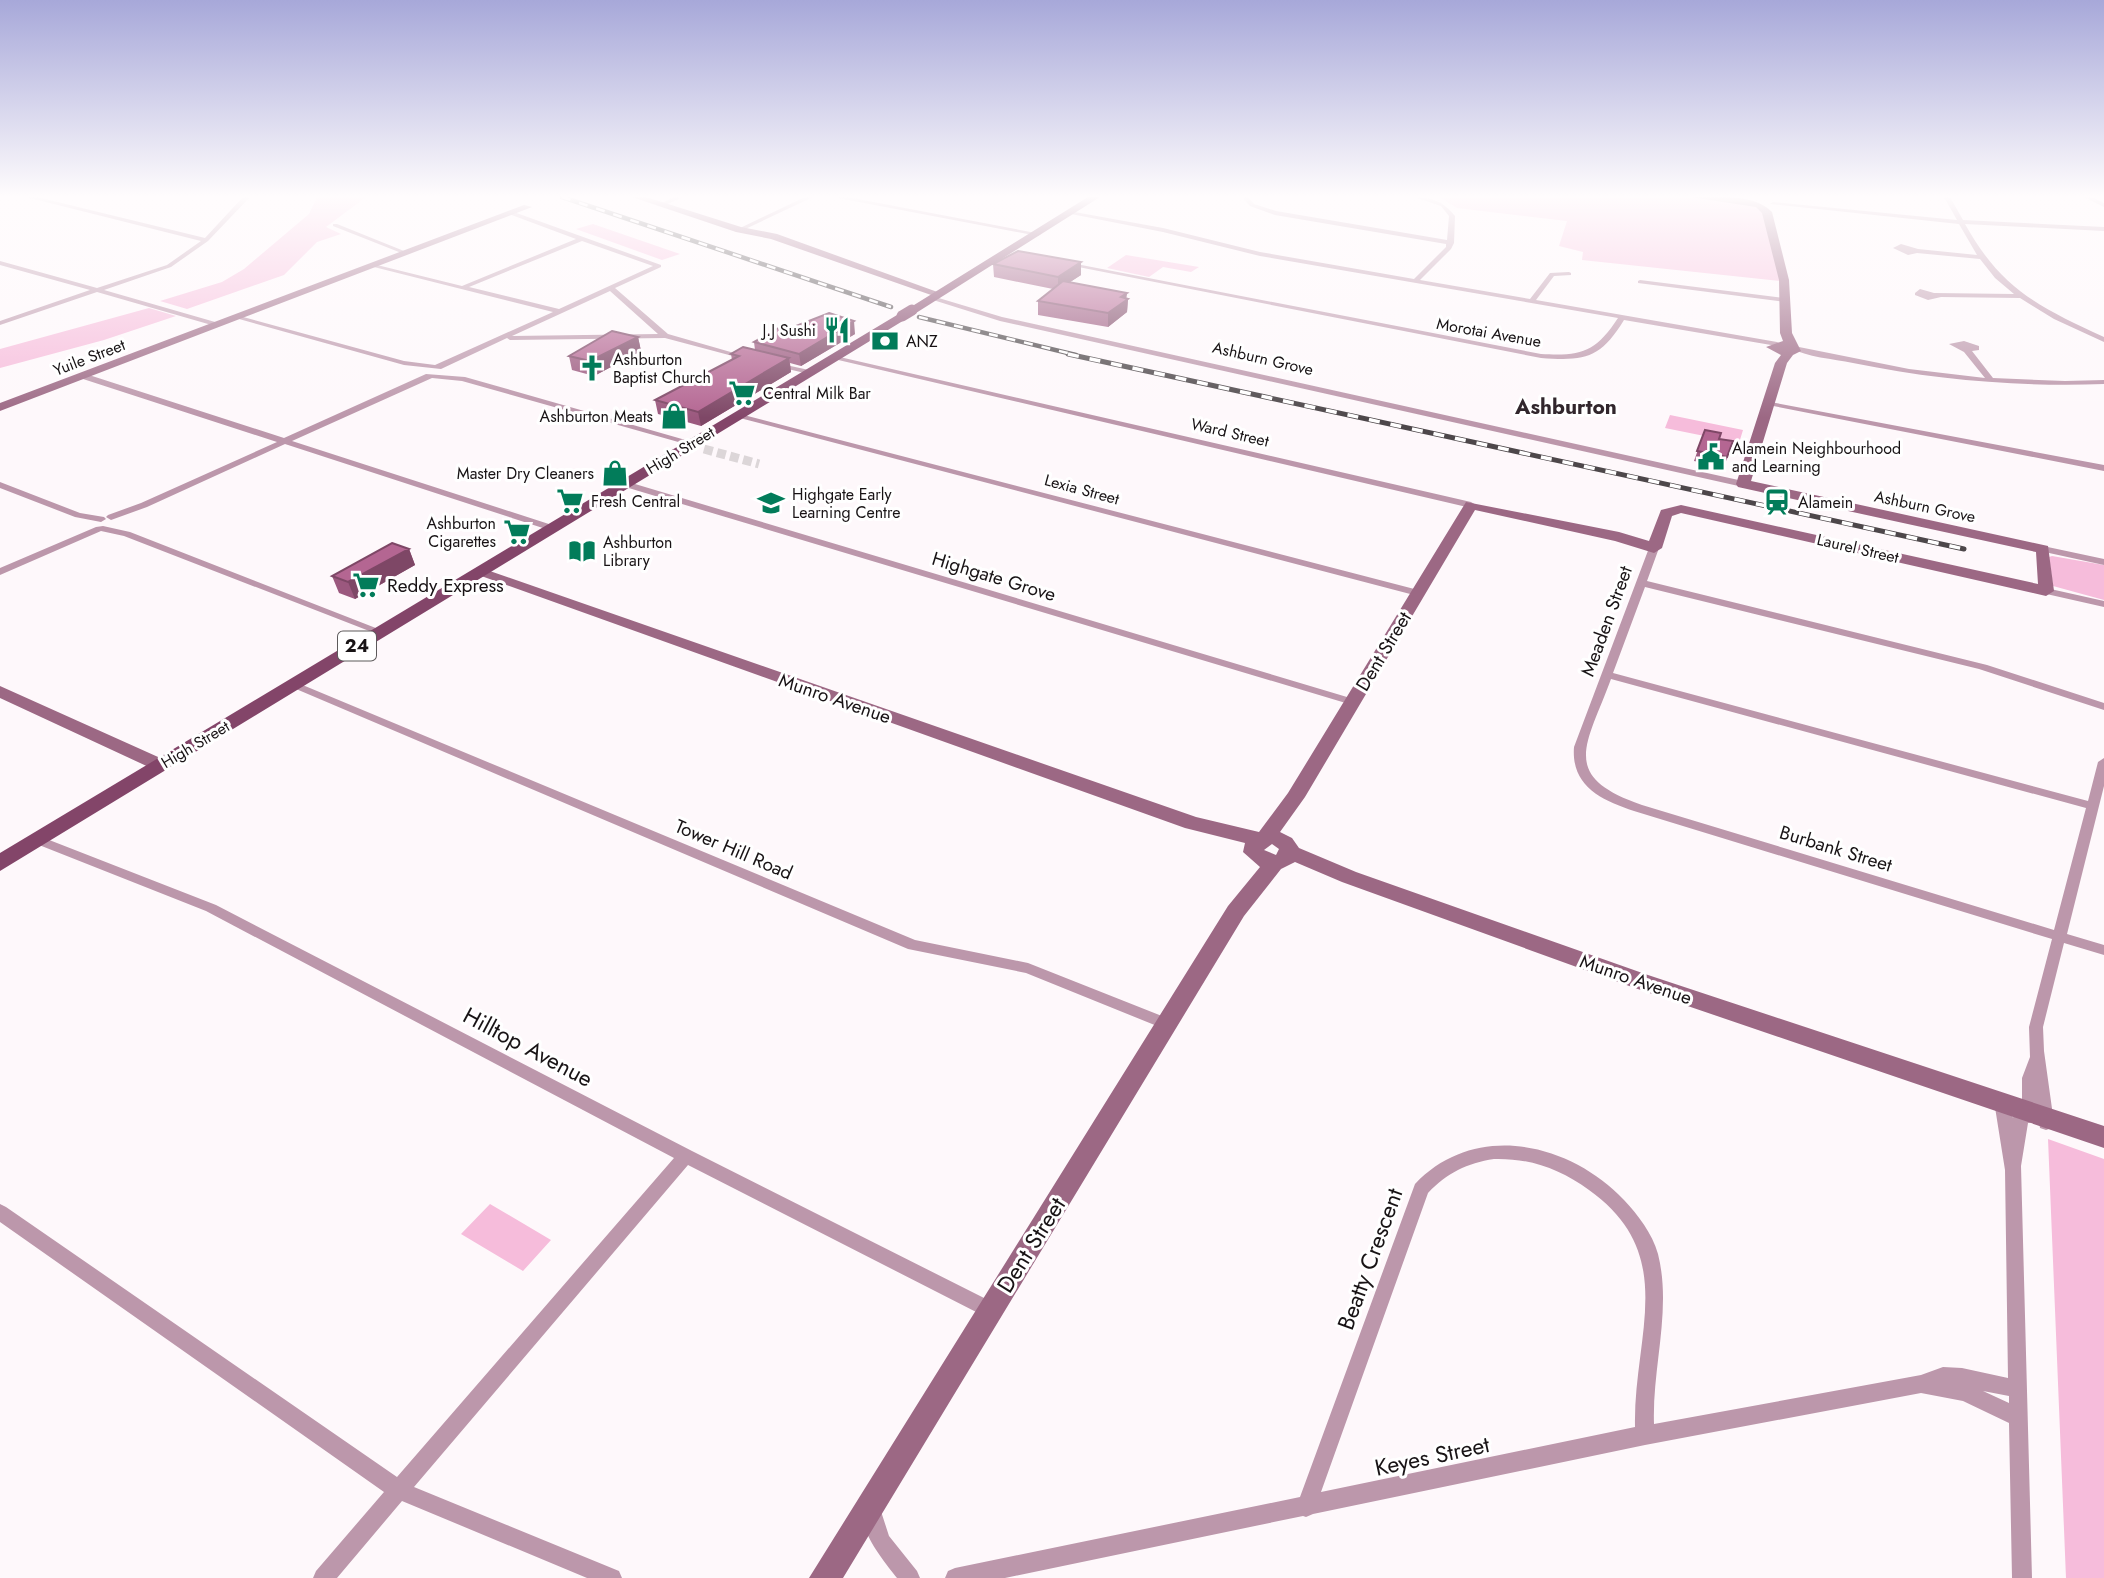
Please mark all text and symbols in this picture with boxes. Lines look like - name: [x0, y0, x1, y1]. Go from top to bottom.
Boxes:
- street label: Morotai Avenue: [1435, 312, 1543, 353]
- restaurant icon: J.J Sushi: [822, 315, 852, 345]
- place label: J.J Sushi: [761, 319, 816, 342]
- bank icon: ANZ: [870, 326, 900, 356]
- place label: ANZ: [906, 330, 938, 353]
- street label: Yuile Street: [50, 333, 129, 382]
- street label: Ashburn Grove: [1210, 336, 1316, 381]
- place label: Ashburton Baptist Church: [613, 348, 711, 389]
- church icon: Ashburton Baptist Church: [577, 353, 607, 383]
- supermarket icon: Central Milk Bar: [727, 378, 757, 408]
- place label: Central Milk Bar: [763, 382, 871, 405]
- district label: Ashburton: [1514, 392, 1617, 422]
- shop icon: Ashburton Meats: [659, 401, 689, 431]
- place label: Ashburton Meats: [540, 405, 653, 428]
- street label: Ward Street: [1189, 412, 1271, 453]
- street label: High Street: [642, 421, 719, 480]
- place label: Alamein Neighbourhood and Learning: [1732, 437, 1901, 478]
- public building icon: Alamein Neighbourhood and Learning: [1696, 442, 1726, 472]
- shop icon: Master Dry Cleaners: [600, 458, 630, 488]
- place label: Master Dry Cleaners: [457, 462, 594, 485]
- street label: Lexia Street: [1042, 468, 1122, 511]
- place label: Highgate Early Learning Centre: [792, 483, 900, 524]
- street label: Ashburn Grove: [1872, 485, 1978, 528]
- supermarket icon: Fresh Central: [555, 486, 585, 516]
- station icon: Alamein: [1762, 487, 1792, 517]
- school or university icon: Highgate Early Learning Centre: [756, 488, 786, 518]
- place label: Fresh Central: [591, 490, 680, 513]
- place label: Alamein: [1798, 491, 1853, 514]
- place label: Ashburton Cigarettes: [427, 512, 496, 553]
- supermarket icon: Ashburton Cigarettes: [502, 517, 532, 547]
- street label: Laurel Street: [1815, 528, 1901, 569]
- place label: Ashburton Library: [603, 531, 672, 572]
- library icon: Ashburton Library: [567, 536, 597, 566]
- street label: Highgate Grove: [929, 545, 1059, 608]
- street label: Meaden Street: [1574, 562, 1639, 680]
- supermarket icon: Reddy Express: [351, 570, 381, 600]
- place label: Reddy Express: [387, 572, 504, 599]
- street label: Dent Street: [1349, 606, 1418, 696]
- road number: 24: [338, 632, 376, 660]
- street label: Munro Avenue: [775, 667, 895, 730]
- street label: High Street: [157, 715, 234, 774]
- street label: Tower Hill Road: [671, 812, 797, 886]
- street label: Burbank Street: [1776, 819, 1896, 879]
- street label: Munro Avenue: [1576, 948, 1696, 1011]
- street label: Hilltop Avenue: [457, 998, 599, 1096]
- street label: Beatty Crescent: [1329, 1183, 1412, 1335]
- street label: Dent Street: [988, 1190, 1074, 1299]
- street label: Keyes Street: [1371, 1427, 1493, 1485]

